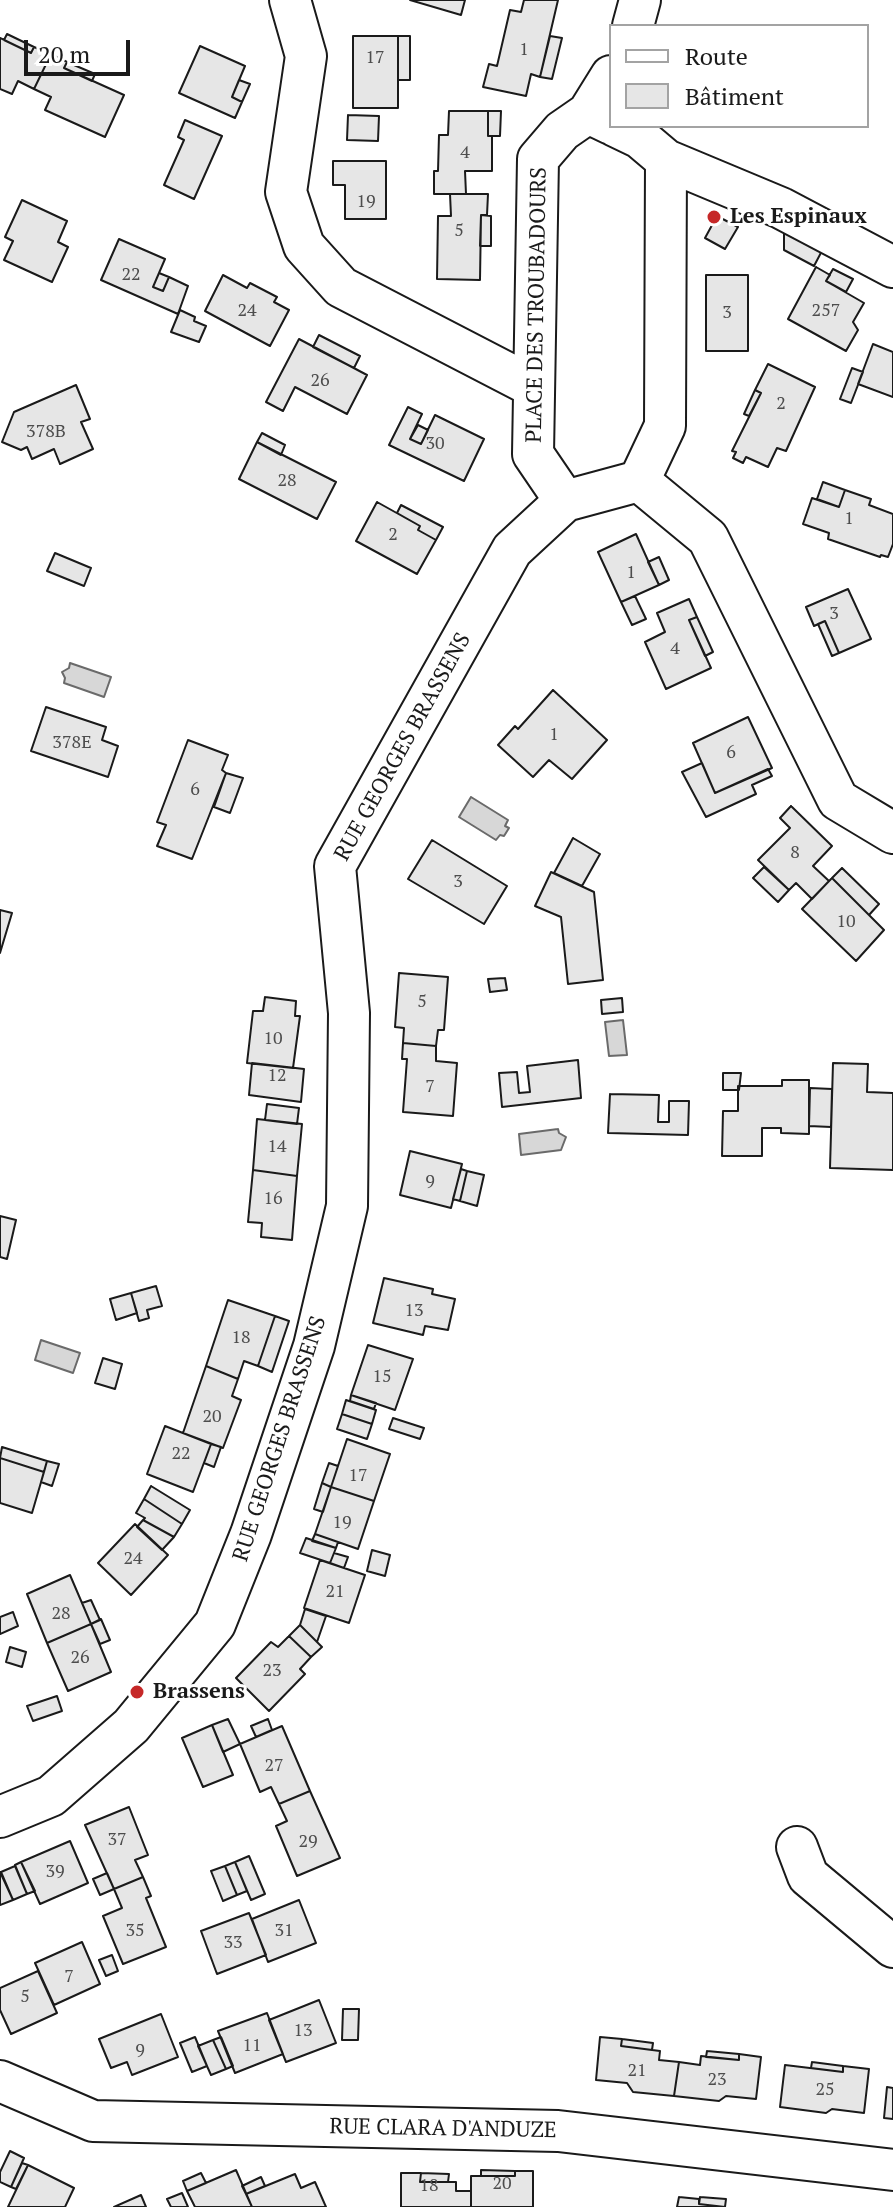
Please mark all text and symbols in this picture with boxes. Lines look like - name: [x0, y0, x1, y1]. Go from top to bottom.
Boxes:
- scale bar: [28, 24, 134, 74]
- legend: [609, 24, 869, 128]
- text: 20 m: [38, 38, 90, 70]
- house number: 1: [519, 39, 529, 61]
- text: Route: [685, 40, 748, 72]
- house number: 17: [365, 47, 385, 69]
- text: Bâtiment: [685, 80, 784, 112]
- house number: 4: [460, 142, 470, 164]
- street label: PLACE DES TROUBADOURS: [521, 167, 553, 443]
- house number: 19: [356, 191, 376, 213]
- place label: Les Espinaux: [730, 204, 867, 230]
- marker: Les Espinaux: [705, 208, 723, 226]
- house number: 5: [454, 220, 464, 242]
- house number: 22: [121, 264, 141, 286]
- house number: 24: [237, 300, 257, 322]
- house number: 257: [812, 300, 840, 322]
- house number: 3: [722, 302, 732, 324]
- house number: 26: [310, 370, 330, 392]
- house number: 2: [776, 393, 786, 415]
- house number: 378B: [26, 421, 66, 443]
- house number: 30: [425, 433, 445, 455]
- house number: 28: [277, 470, 297, 492]
- house number: 1: [844, 508, 854, 530]
- house number: 2: [388, 524, 398, 546]
- house number: 1: [626, 562, 636, 584]
- house number: 3: [829, 603, 839, 625]
- street label: RUE GEORGES BRASSENS: [329, 628, 477, 866]
- house number: 4: [670, 638, 680, 660]
- house number: 1: [549, 724, 559, 746]
- house number: 378E: [52, 732, 92, 754]
- house number: 6: [726, 742, 736, 764]
- house number: 6: [190, 779, 200, 801]
- house number: 8: [790, 842, 800, 864]
- house number: 3: [453, 871, 463, 893]
- house number: 10: [836, 911, 856, 933]
- house number: 5: [417, 991, 427, 1013]
- house number: 10: [263, 1028, 283, 1050]
- house number: 12: [267, 1065, 287, 1087]
- house number: 7: [425, 1076, 435, 1098]
- house number: 14: [267, 1136, 287, 1158]
- house number: 9: [425, 1171, 435, 1193]
- house number: 16: [263, 1188, 283, 1210]
- house number: 13: [404, 1300, 424, 1322]
- street label: RUE GEORGES BRASSENS: [228, 1313, 332, 1565]
- house number: 18: [231, 1327, 251, 1349]
- house number: 15: [372, 1366, 392, 1388]
- house number: 20: [202, 1406, 222, 1428]
- house number: 22: [171, 1443, 191, 1465]
- house number: 17: [348, 1465, 368, 1487]
- house number: 19: [332, 1512, 352, 1534]
- house number: 24: [123, 1548, 143, 1570]
- house number: 21: [325, 1581, 345, 1603]
- house number: 28: [51, 1603, 71, 1625]
- house number: 26: [70, 1647, 90, 1669]
- house number: 23: [262, 1660, 282, 1682]
- place label: Brassens: [153, 1679, 245, 1705]
- marker: Brassens: [128, 1683, 146, 1701]
- house number: 27: [264, 1755, 284, 1777]
- house number: 37: [107, 1829, 127, 1851]
- house number: 29: [298, 1831, 318, 1853]
- house number: 39: [45, 1861, 65, 1883]
- house number: 35: [125, 1920, 145, 1942]
- house number: 31: [274, 1920, 294, 1942]
- house number: 33: [223, 1932, 243, 1954]
- house number: 7: [64, 1966, 74, 1988]
- house number: 5: [20, 1986, 30, 2008]
- house number: 13: [293, 2020, 313, 2042]
- house number: 11: [242, 2035, 262, 2057]
- house number: 9: [135, 2040, 145, 2062]
- house number: 21: [627, 2060, 647, 2082]
- house number: 23: [707, 2069, 727, 2091]
- house number: 25: [815, 2079, 835, 2101]
- street label: RUE CLARA D'ANDUZE: [329, 2114, 557, 2144]
- house number: 20: [492, 2173, 512, 2195]
- house number: 18: [419, 2175, 439, 2197]

